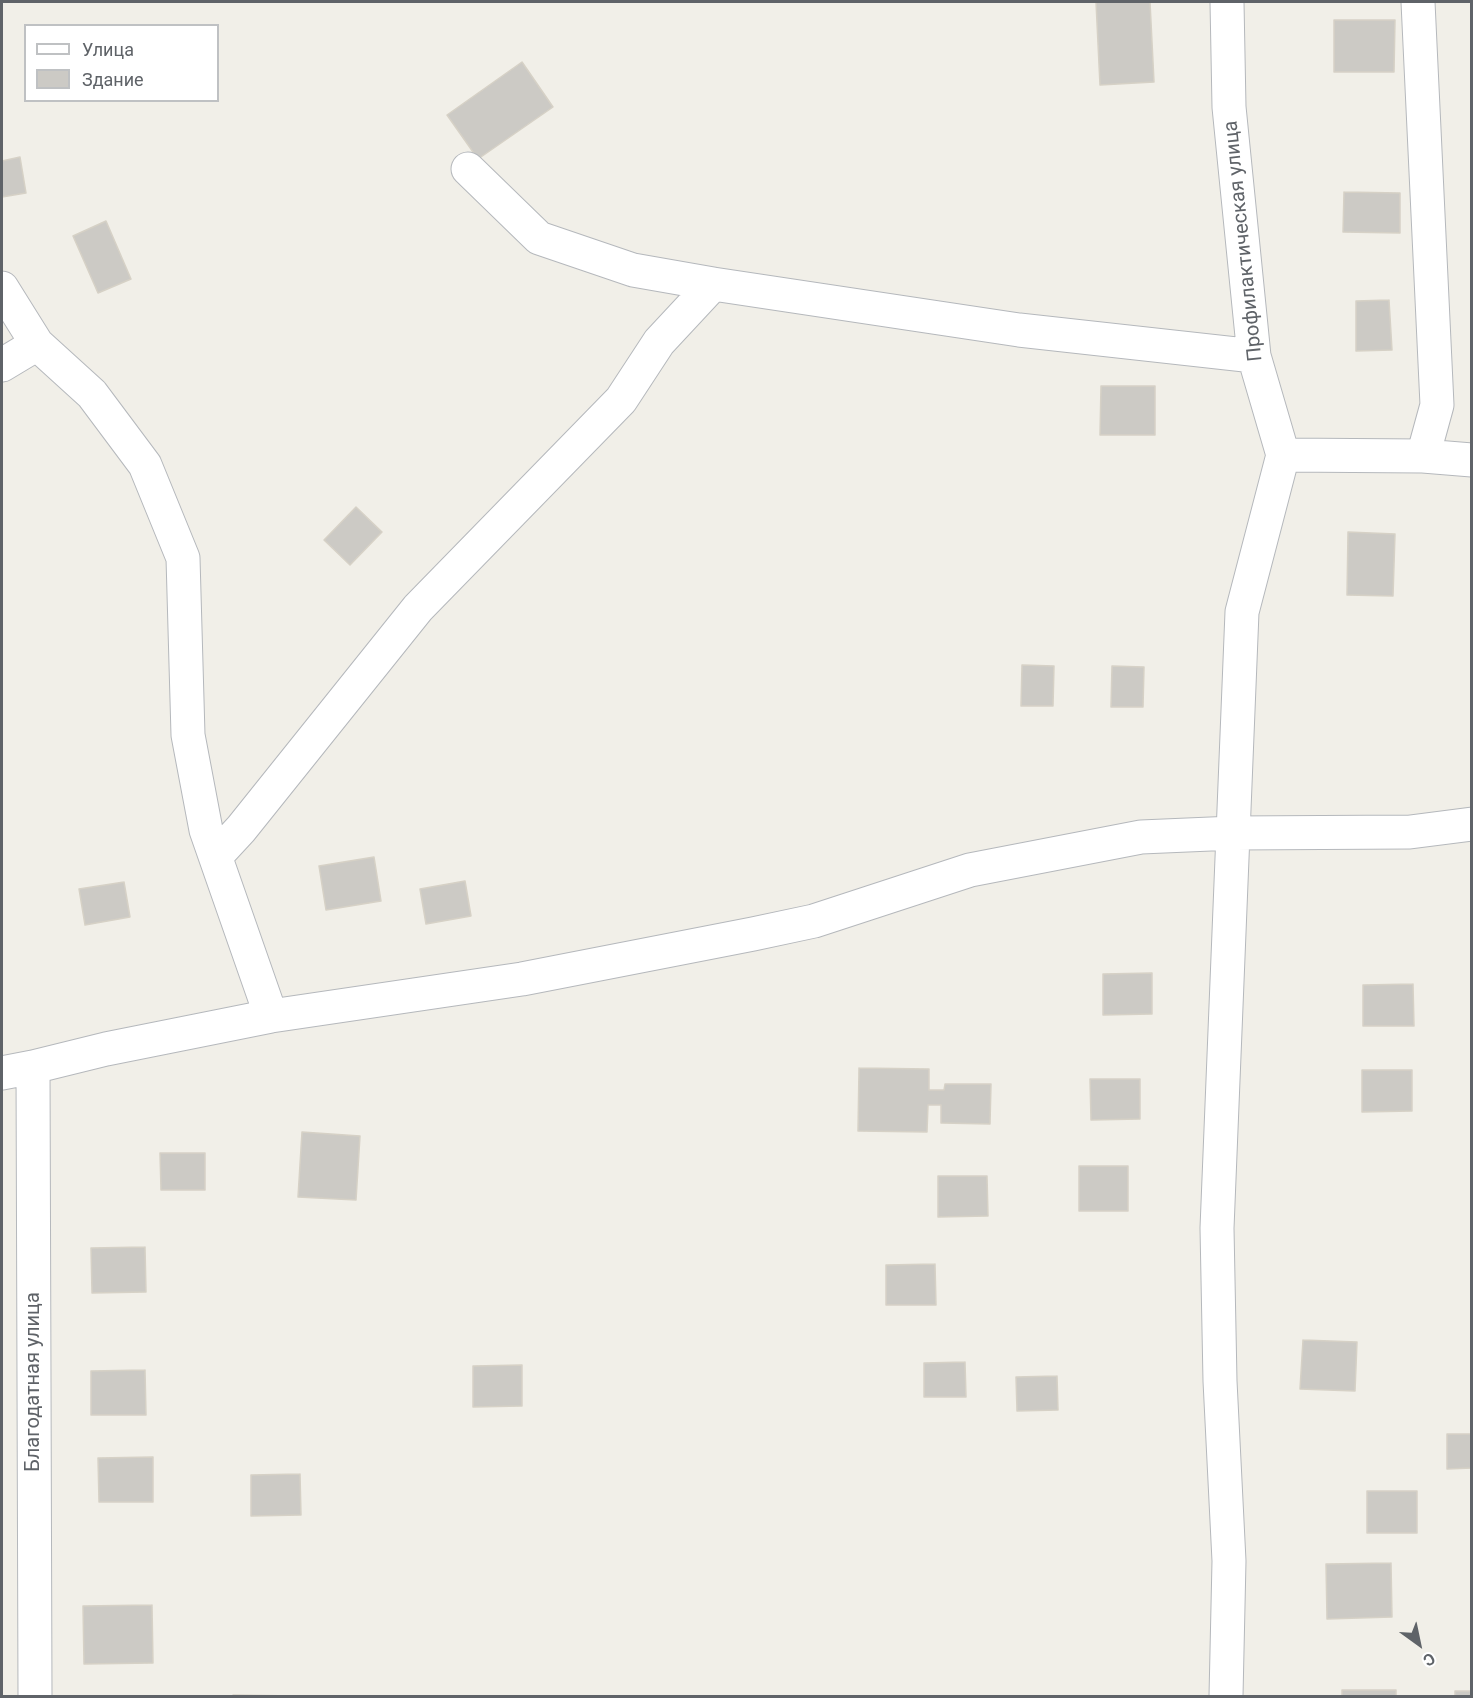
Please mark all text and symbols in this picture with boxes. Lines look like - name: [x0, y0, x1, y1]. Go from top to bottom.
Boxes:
- legend: [24, 24, 219, 102]
- text: Улица: [82, 39, 134, 60]
- text: Здание: [82, 69, 144, 90]
- street label: Профилактическая улица: [1219, 119, 1269, 363]
- street label: Благодатная улица: [22, 1292, 46, 1472]
- north arrow: [1389, 1614, 1449, 1674]
- text: С: [1420, 1649, 1439, 1670]

